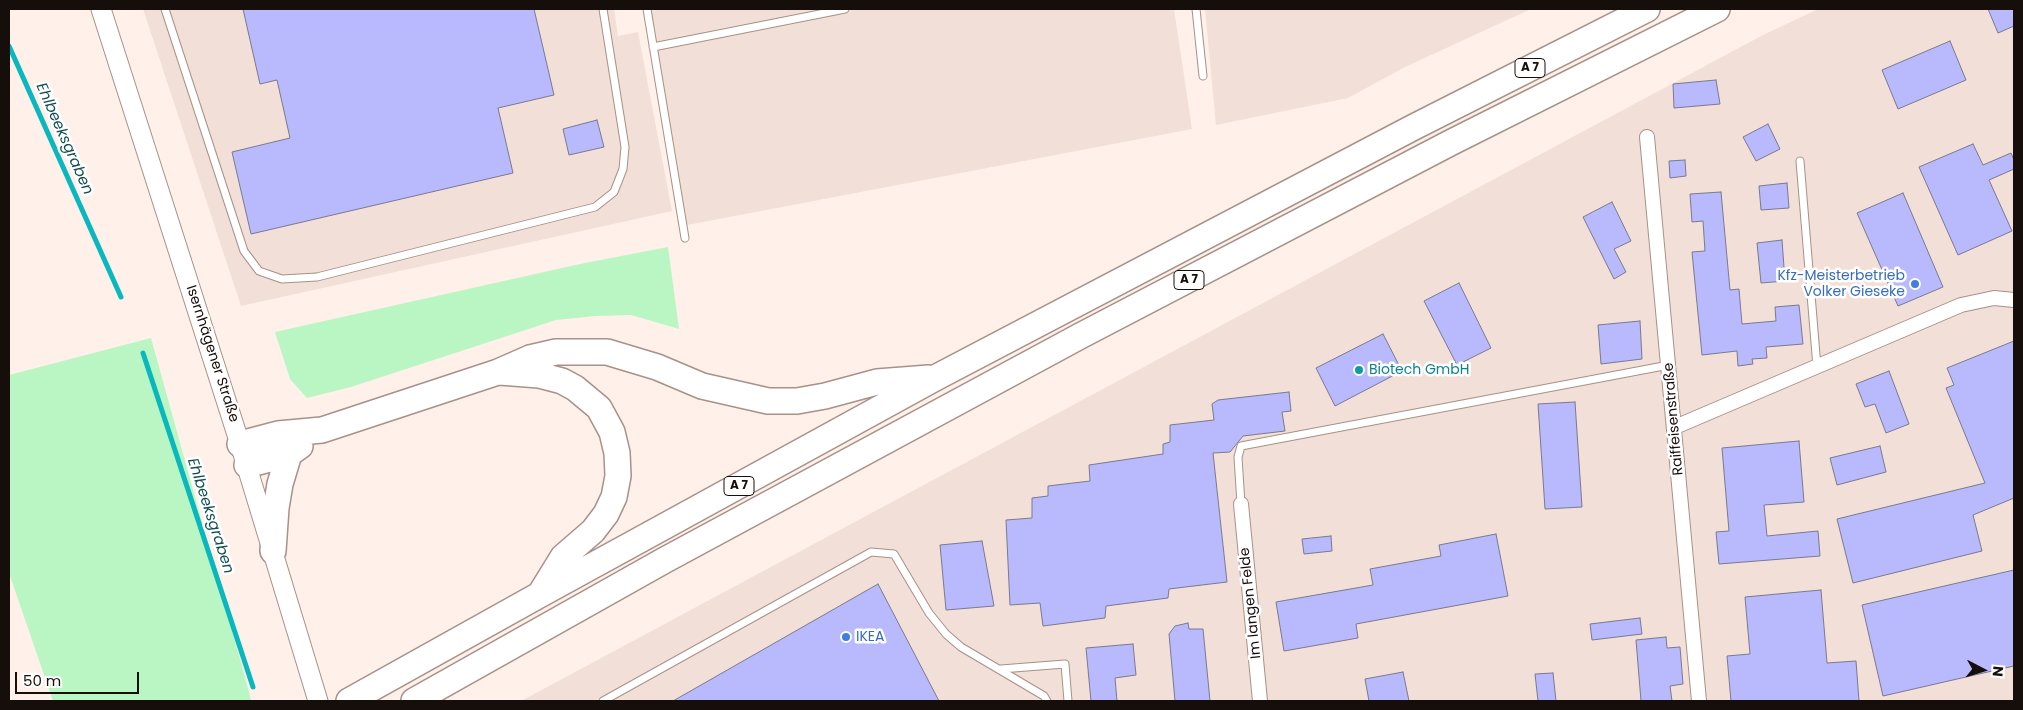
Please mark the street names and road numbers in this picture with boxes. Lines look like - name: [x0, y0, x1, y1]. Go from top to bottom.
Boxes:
- road number: A 7: [1515, 58, 1545, 78]
- road number: A 7: [1174, 270, 1204, 290]
- street label: Isernhägener Straße: [182, 283, 242, 425]
- street label: Raiffeisenstraße: [1661, 362, 1687, 476]
- road number: A 7: [724, 476, 754, 496]
- street label: Im langen Felde: [1237, 547, 1265, 659]

